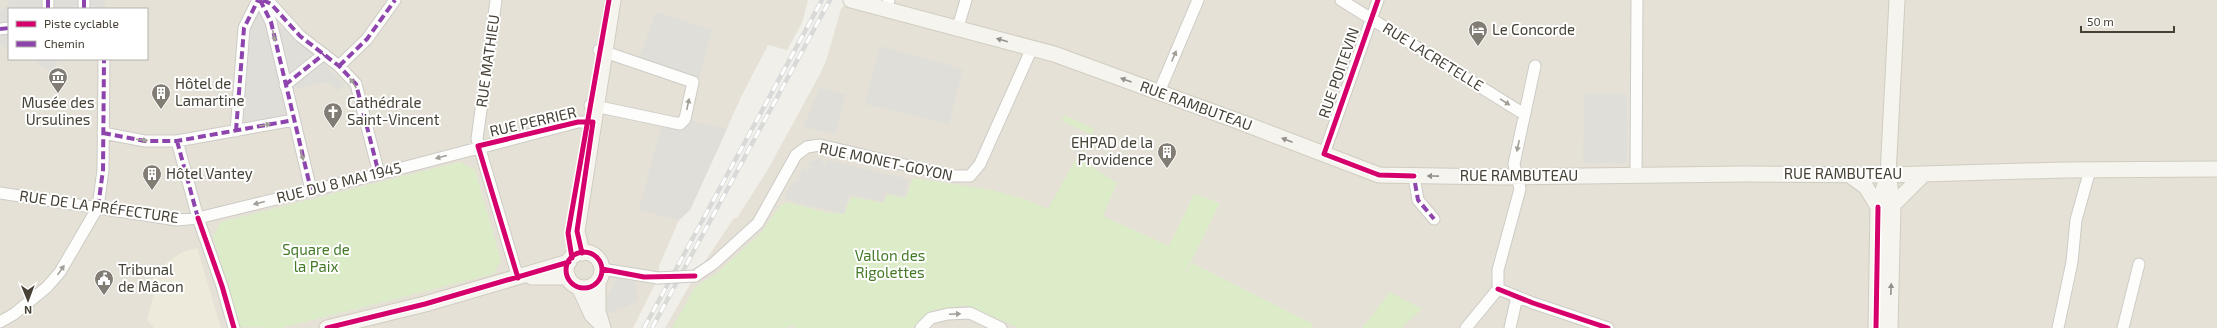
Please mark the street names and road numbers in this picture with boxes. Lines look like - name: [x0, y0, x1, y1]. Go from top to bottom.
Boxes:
- street label: RUE MATHIEU: [472, 13, 502, 108]
- street label: RUE LACRETELLE: [1380, 18, 1487, 94]
- street label: RUE POITEVIN: [1314, 25, 1362, 120]
- street label: RUE RAMBUTEAU: [1138, 76, 1255, 134]
- street label: RUE PERRIER: [488, 102, 578, 140]
- street label: RUE MONET-GOYON: [818, 138, 955, 184]
- street label: RUE DU 8 MAI 1945: [274, 158, 403, 206]
- street label: RUE RAMBUTEAU: [1784, 164, 1902, 182]
- street label: RUE RAMBUTEAU: [1460, 166, 1578, 184]
- street label: RUE DE LA PRÉFECTURE: [18, 186, 180, 226]

